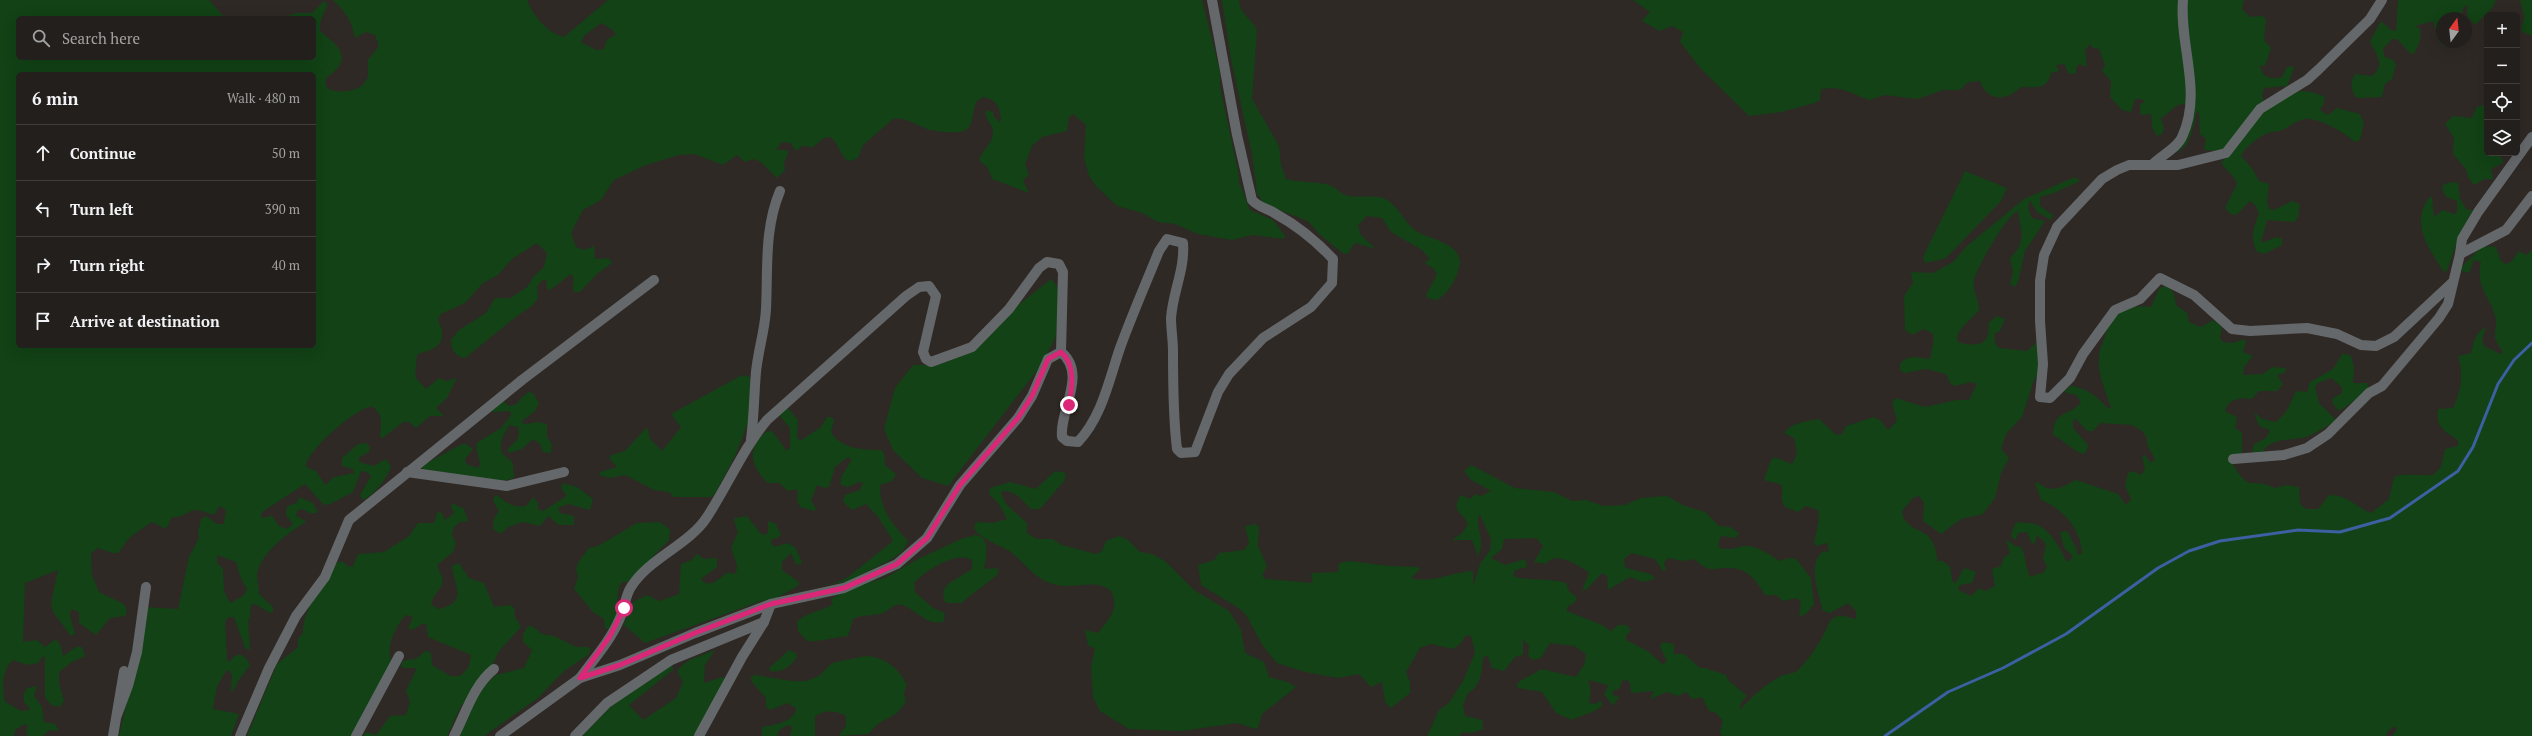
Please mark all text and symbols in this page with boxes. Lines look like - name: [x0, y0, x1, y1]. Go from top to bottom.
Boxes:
- north arrow: [2436, 12, 2472, 48]
- map controls: [2484, 12, 2520, 156]
- button: +: [2484, 12, 2520, 48]
- search box: [16, 16, 316, 60]
- icon: search: [30, 27, 52, 49]
- text: Search here: [62, 28, 140, 48]
- button: −: [2484, 48, 2520, 84]
- button: locate: [2484, 84, 2520, 120]
- text: 6 min: [32, 87, 79, 110]
- text: Walk · 480 m: [227, 89, 300, 107]
- button: layers: [2484, 120, 2520, 156]
- icon: ahead: [32, 142, 54, 164]
- text: Continue: [70, 143, 136, 163]
- text: 50 m: [272, 144, 300, 162]
- icon: left: [32, 198, 54, 220]
- text: Turn left: [70, 199, 134, 219]
- text: 390 m: [265, 200, 300, 218]
- icon: right: [32, 254, 54, 276]
- text: Turn right: [70, 255, 145, 275]
- text: 40 m: [272, 256, 300, 274]
- icon: arrive: [32, 310, 54, 332]
- text: Arrive at destination: [70, 311, 220, 331]
- route end: [1060, 396, 1078, 414]
- route start: [615, 599, 633, 617]

